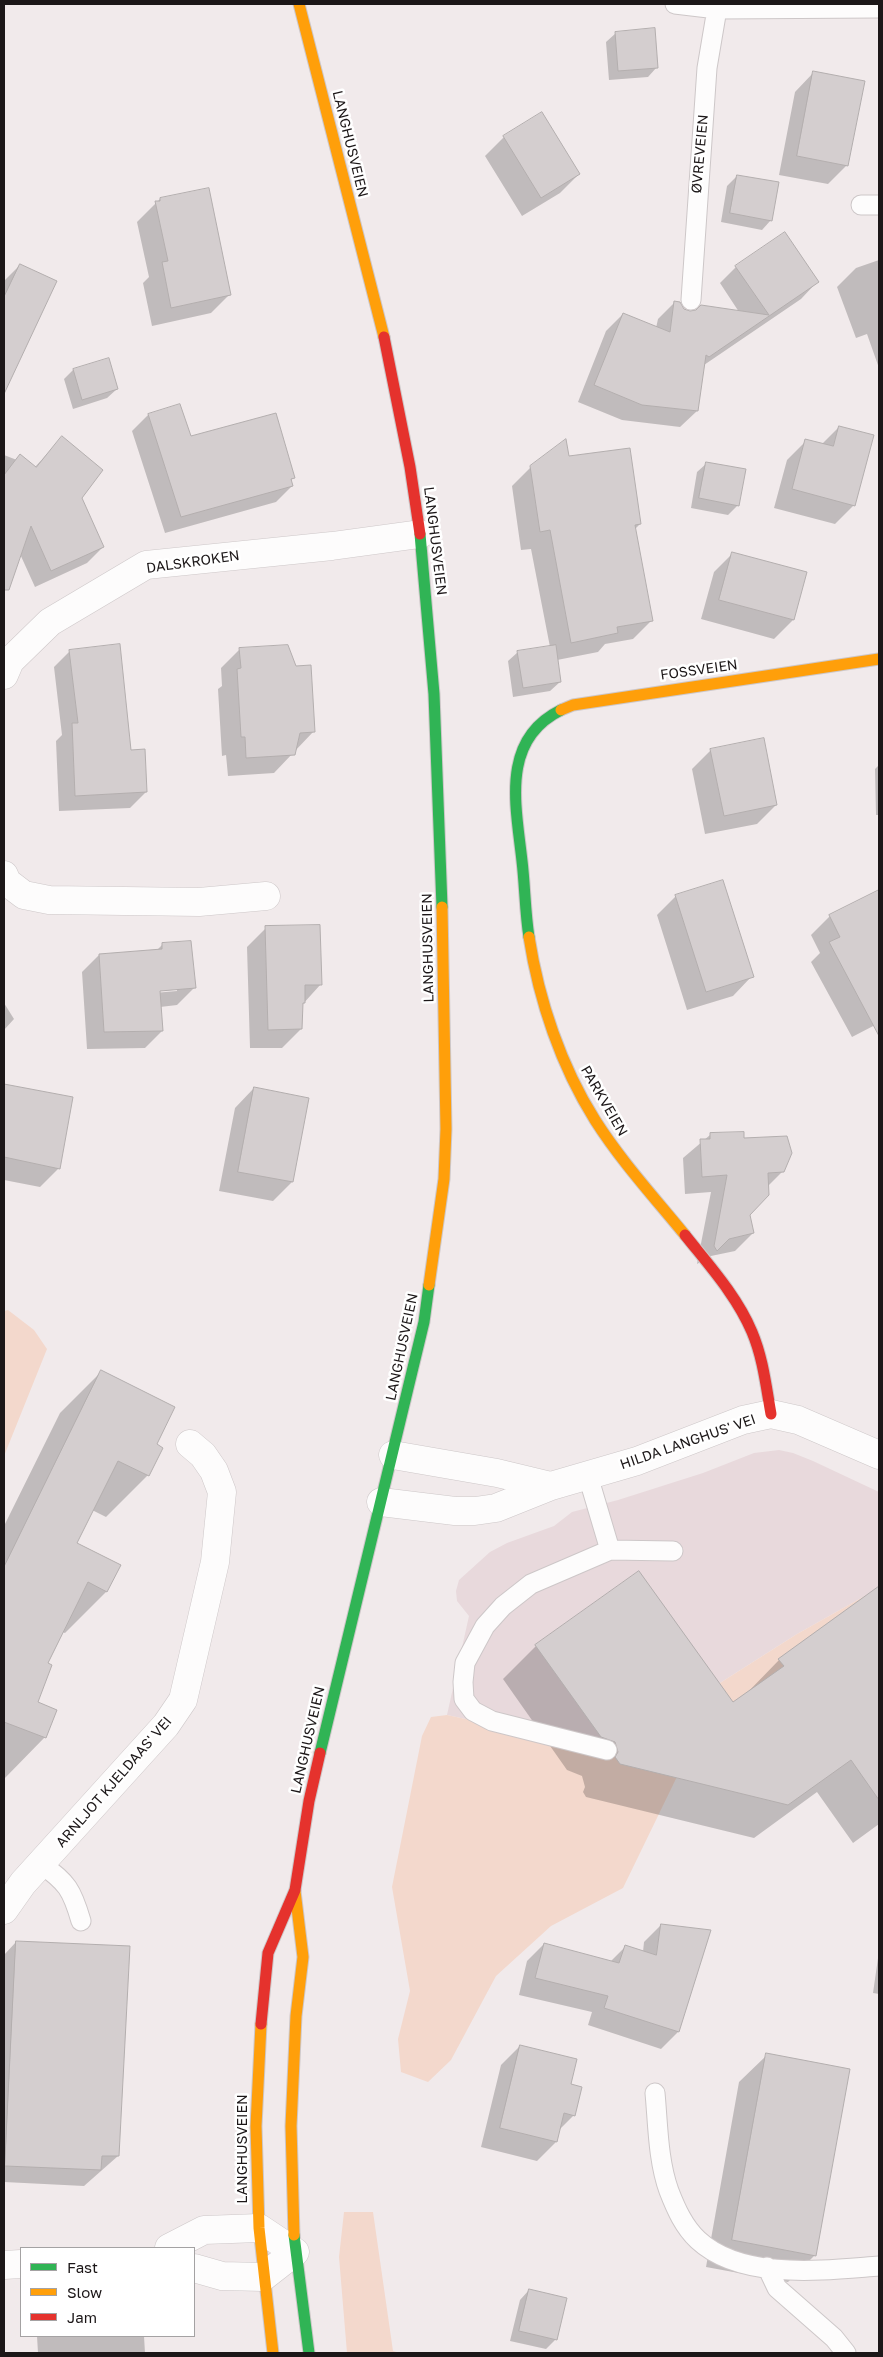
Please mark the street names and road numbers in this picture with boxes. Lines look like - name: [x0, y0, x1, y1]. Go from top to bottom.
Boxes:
- street label: LANGHUSVEIEN: [329, 89, 371, 199]
- street label: ØVREVEIEN: [688, 114, 712, 194]
- street label: LANGHUSVEIEN: [420, 486, 450, 596]
- street label: DALSKROKEN: [145, 547, 241, 577]
- street label: FOSSVEIEN: [659, 656, 739, 684]
- street label: LANGHUSVEIEN: [419, 893, 437, 1003]
- street label: PARKVEIEN: [577, 1063, 631, 1139]
- street label: LANGHUSVEIEN: [382, 1292, 422, 1402]
- street label: HILDA LANGHUS' VEI: [618, 1411, 758, 1473]
- street label: LANGHUSVEIEN: [288, 1685, 328, 1795]
- street label: ARNLJOT KJELDAAS' VEI: [53, 1713, 175, 1851]
- street label: LANGHUSVEIEN: [235, 2094, 251, 2204]

